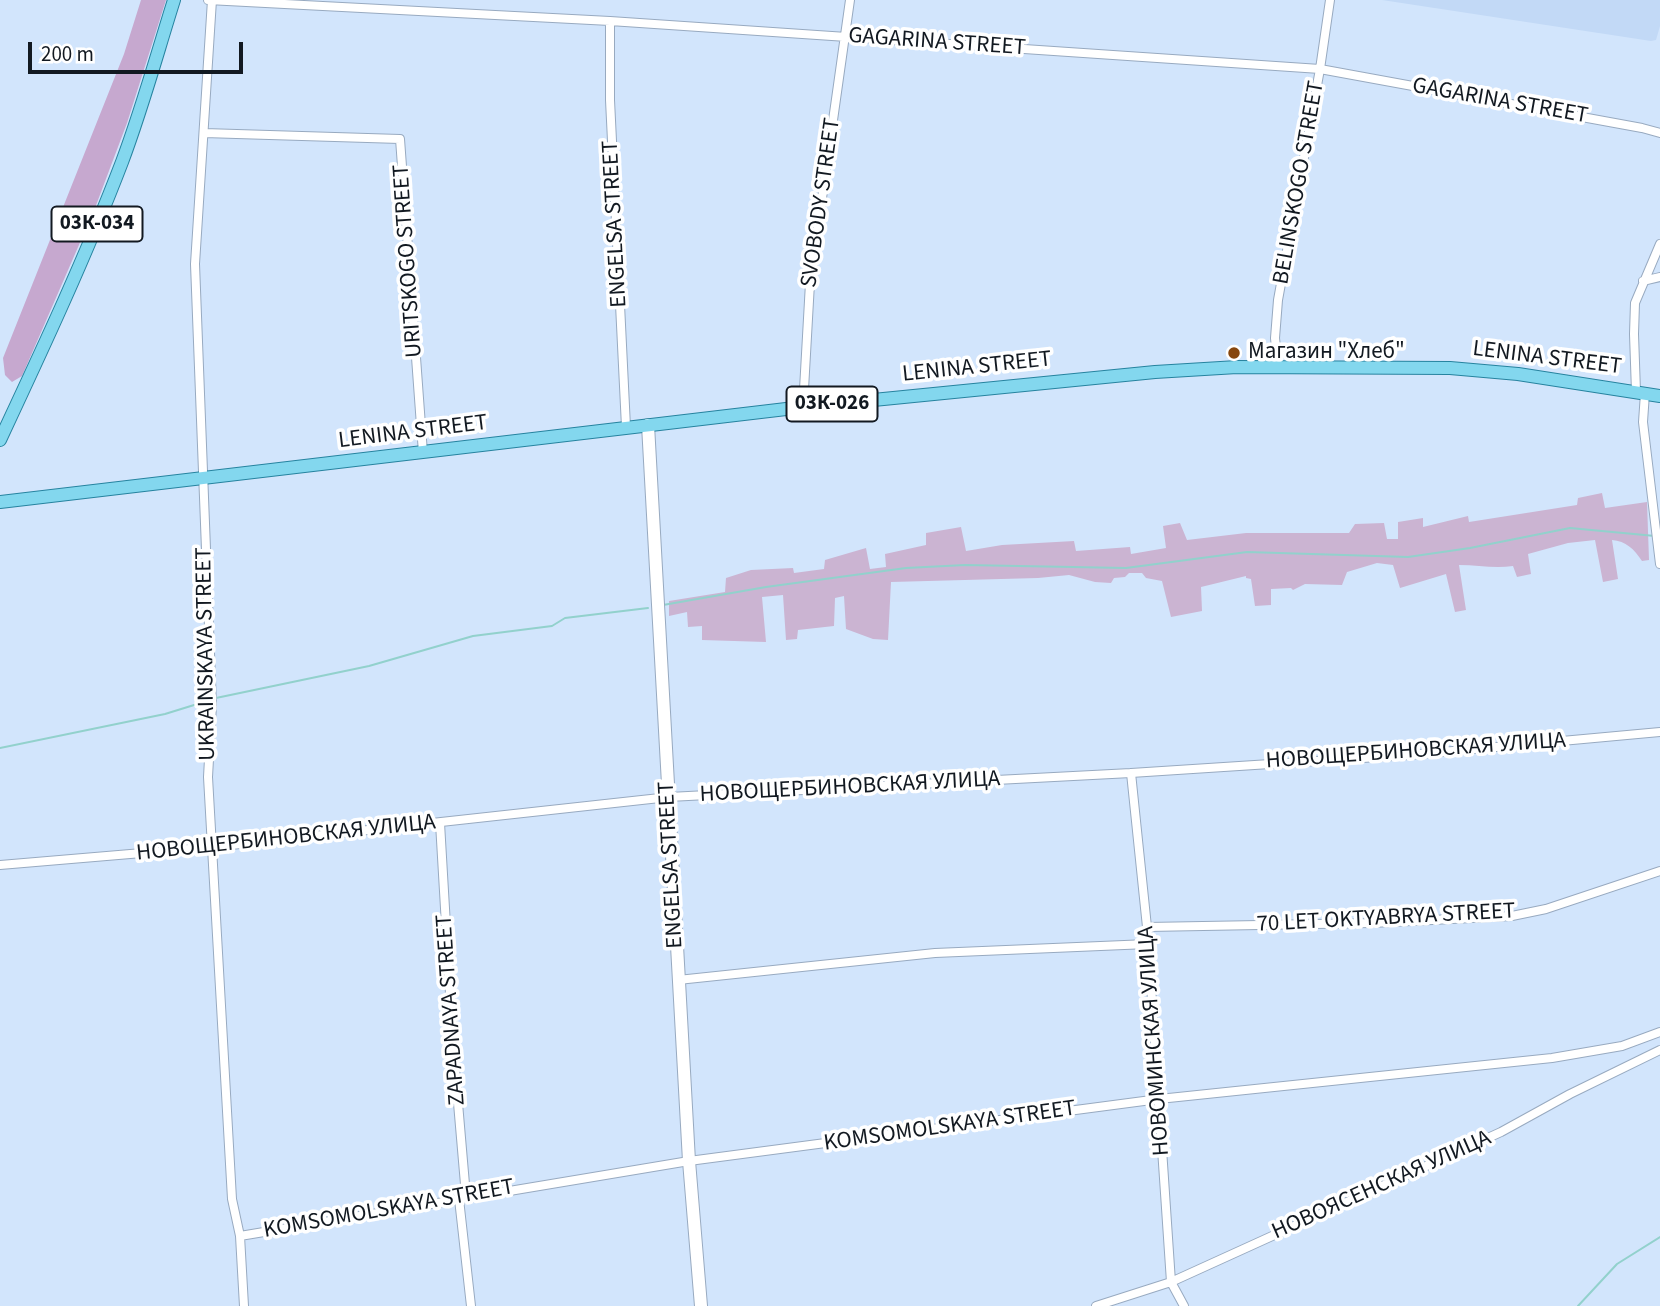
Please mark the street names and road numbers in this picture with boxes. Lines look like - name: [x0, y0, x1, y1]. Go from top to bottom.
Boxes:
- street label: GAGARINA STREET: [847, 23, 1027, 63]
- street label: GAGARINA STREET: [1410, 73, 1590, 131]
- street label: BELINSKOGO STREET: [1269, 79, 1331, 287]
- street label: SVOBODY STREET: [796, 116, 848, 290]
- street label: ENGELSA STREET: [598, 140, 634, 308]
- street label: URITSKOGO STREET: [388, 163, 430, 359]
- road number: 03К-034: [52, 206, 142, 242]
- street label: LENINA STREET: [1471, 336, 1623, 382]
- street label: LENINA STREET: [901, 346, 1053, 390]
- road number: 03К-026: [786, 386, 878, 422]
- street label: LENINA STREET: [337, 410, 489, 456]
- street label: UKRAINSKAYA STREET: [191, 547, 223, 761]
- street label: НОВОЩЕРБИНОВСКАЯ УЛИЦА: [1265, 728, 1567, 776]
- street label: НОВОЩЕРБИНОВСКАЯ УЛИЦА: [699, 766, 1001, 810]
- street label: ENGELSA STREET: [654, 781, 690, 949]
- street label: НОВОЩЕРБИНОВСКАЯ УЛИЦА: [135, 810, 437, 868]
- street label: 70 LET OKTYABRYA STREET: [1256, 898, 1516, 940]
- street label: ZAPADNAYA STREET: [432, 913, 472, 1107]
- street label: НОВОМИНСКАЯ УЛИЦА: [1133, 925, 1177, 1157]
- street label: KOMSOMOLSKAYA STREET: [822, 1096, 1078, 1158]
- street label: НОВОЯСЕНСКАЯ УЛИЦА: [1268, 1125, 1496, 1247]
- street label: KOMSOMOLSKAYA STREET: [261, 1174, 517, 1246]

